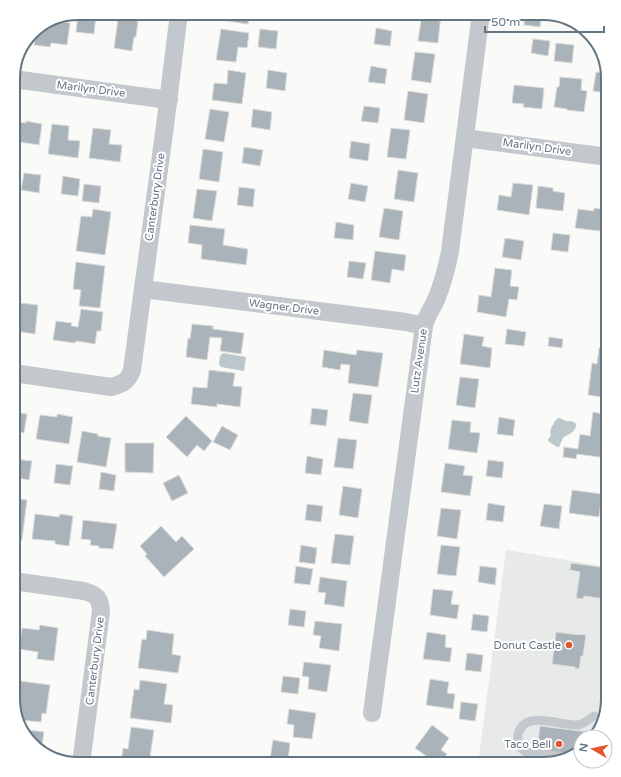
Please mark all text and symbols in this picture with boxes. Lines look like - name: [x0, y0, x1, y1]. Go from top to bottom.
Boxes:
- scale bar: [485, 8, 604, 34]
- text: 50 m: [491, 15, 520, 29]
- street label: Marilyn Drive: [56, 78, 126, 100]
- street label: Marilyn Drive: [502, 136, 572, 158]
- street label: Canterbury Drive: [142, 152, 168, 242]
- street label: Wagner Drive: [248, 296, 320, 318]
- street label: Lutz Avenue: [408, 328, 430, 394]
- street label: Canterbury Drive: [83, 616, 107, 706]
- place label: Donut Castle: [494, 639, 561, 652]
- marker: Donut Castle: [564, 640, 574, 650]
- north arrow: [573, 729, 613, 769]
- place label: Taco Bell: [504, 738, 551, 751]
- marker: Taco Bell: [554, 739, 564, 749]
- text: N: [577, 742, 591, 753]

